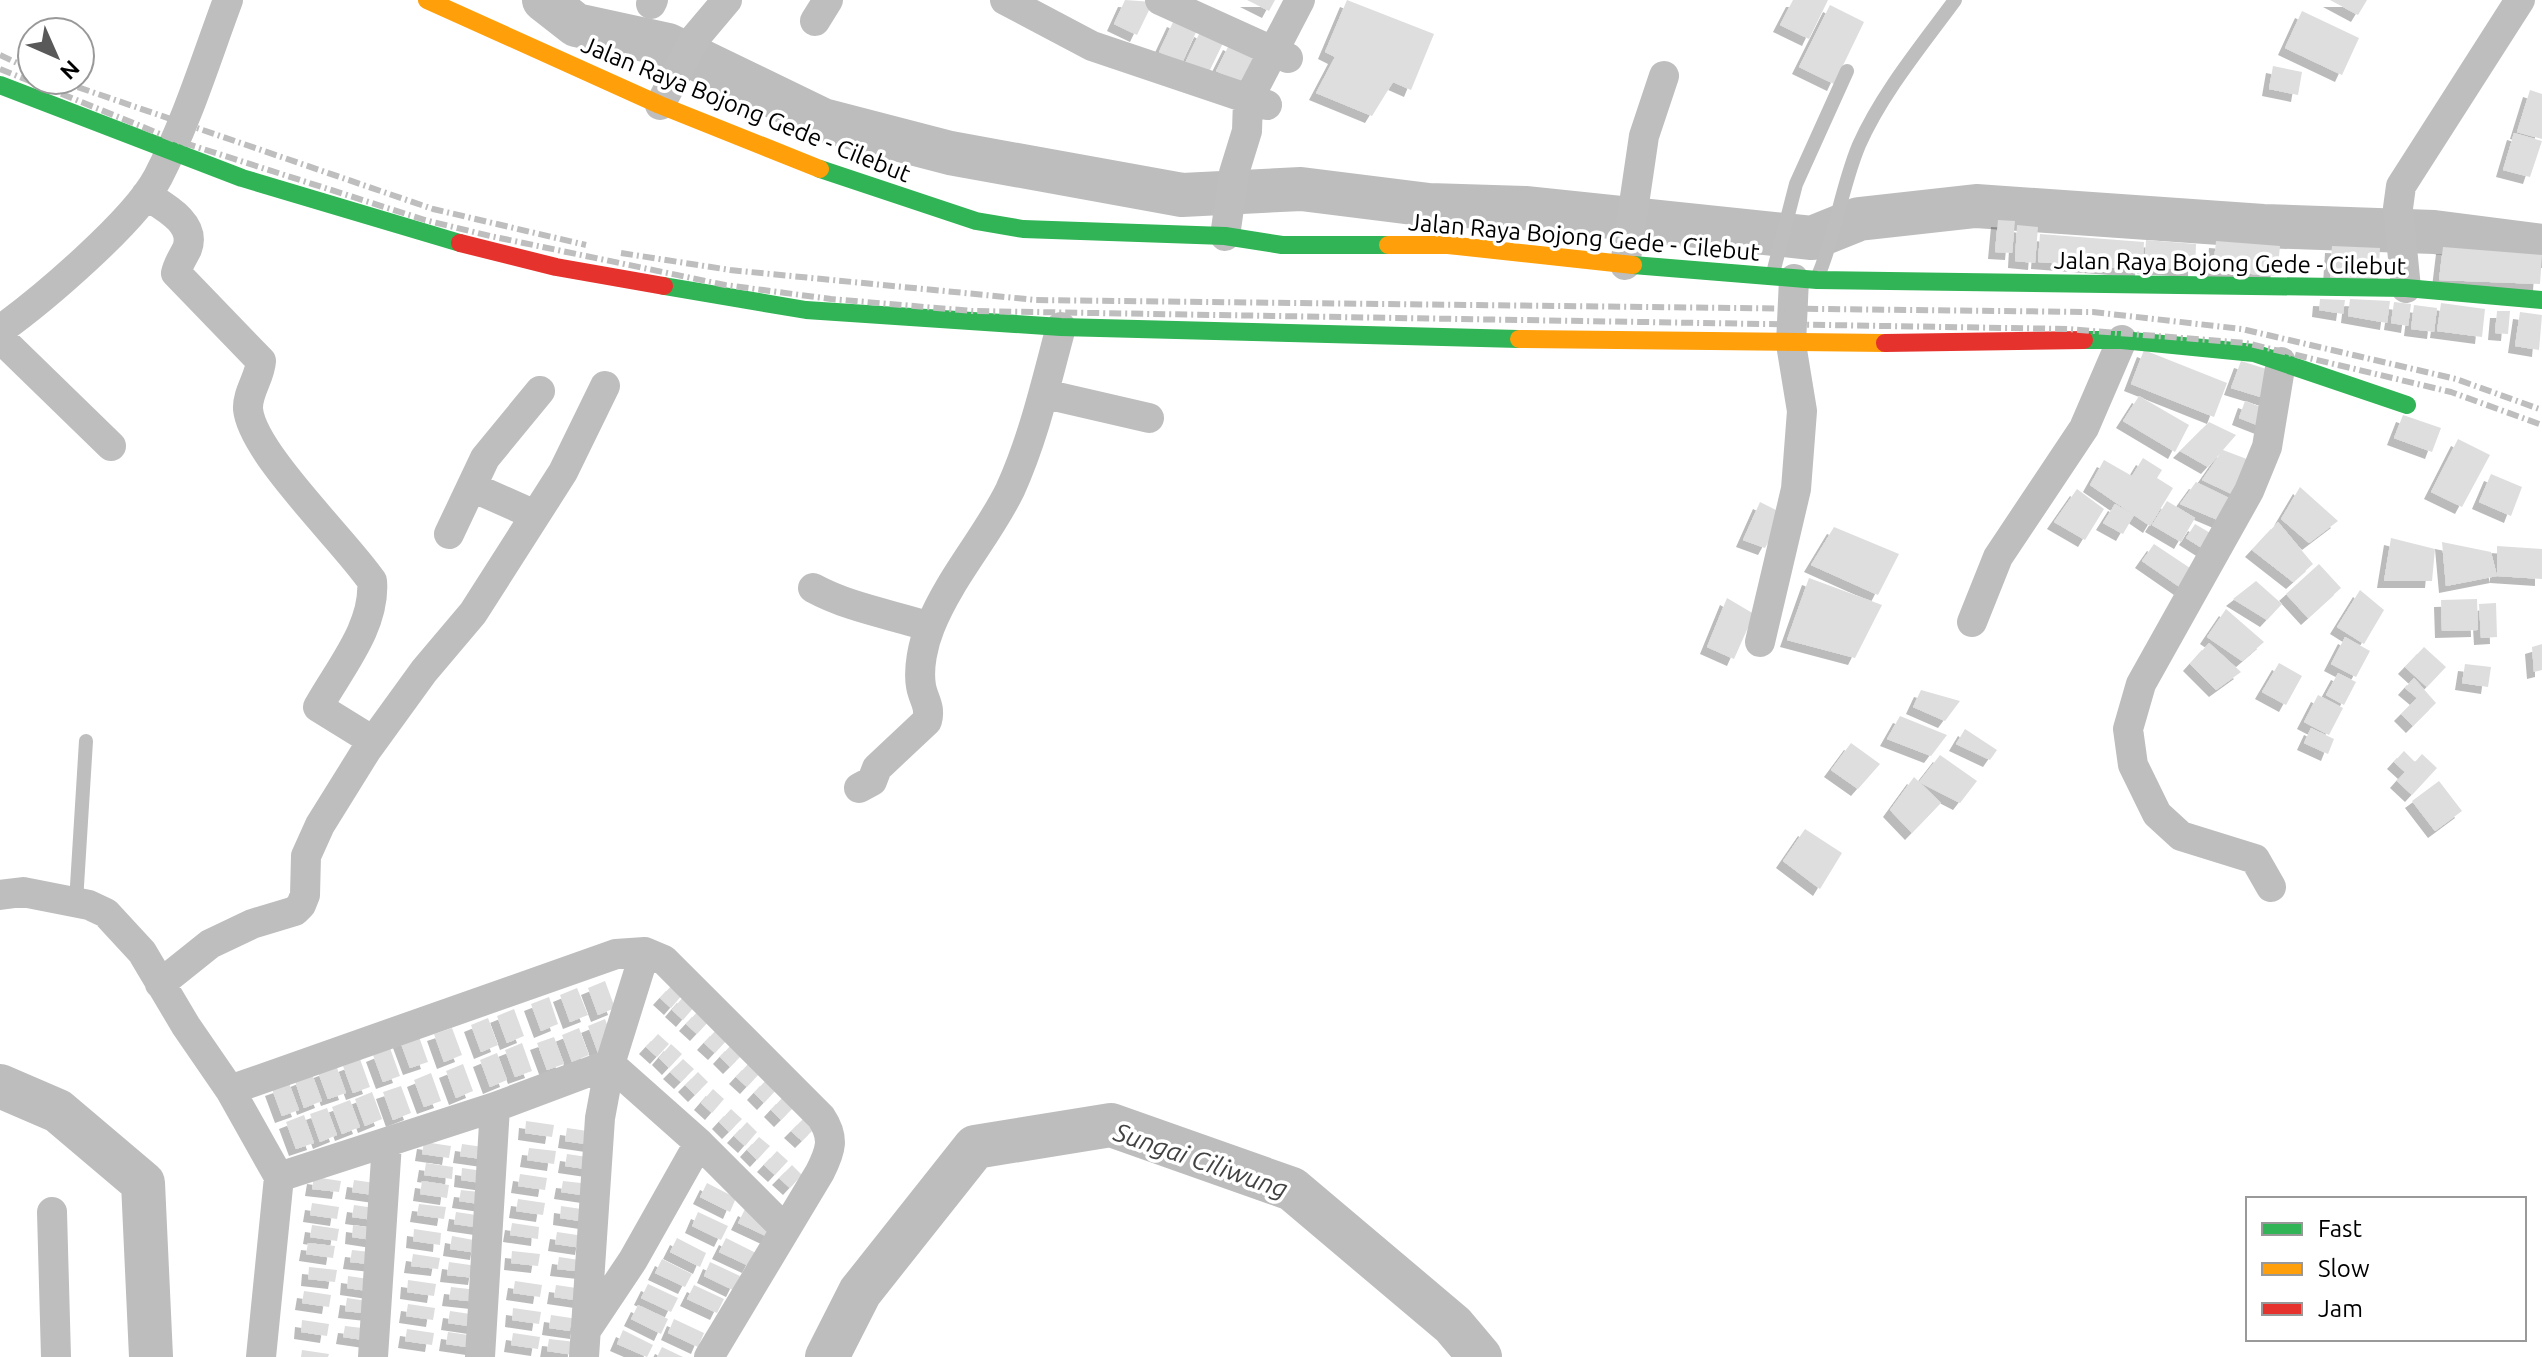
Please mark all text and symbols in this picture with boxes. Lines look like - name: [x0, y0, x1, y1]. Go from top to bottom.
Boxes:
- north arrow: [16, 16, 96, 96]
- street label: Jalan Raya Bojong Gede - Cilebut: [578, 30, 915, 188]
- text: N: [56, 56, 85, 85]
- street label: Jalan Raya Bojong Gede - Cilebut: [1407, 208, 1761, 266]
- street label: Jalan Raya Bojong Gede - Cilebut: [2054, 246, 2407, 280]
- water label: Sungai Ciliwung: [1109, 1116, 1292, 1203]
- legend: [2246, 1197, 2526, 1341]
- text: Fast: [2318, 1215, 2362, 1242]
- text: Slow: [2318, 1255, 2370, 1282]
- text: Jam: [2318, 1295, 2363, 1322]

